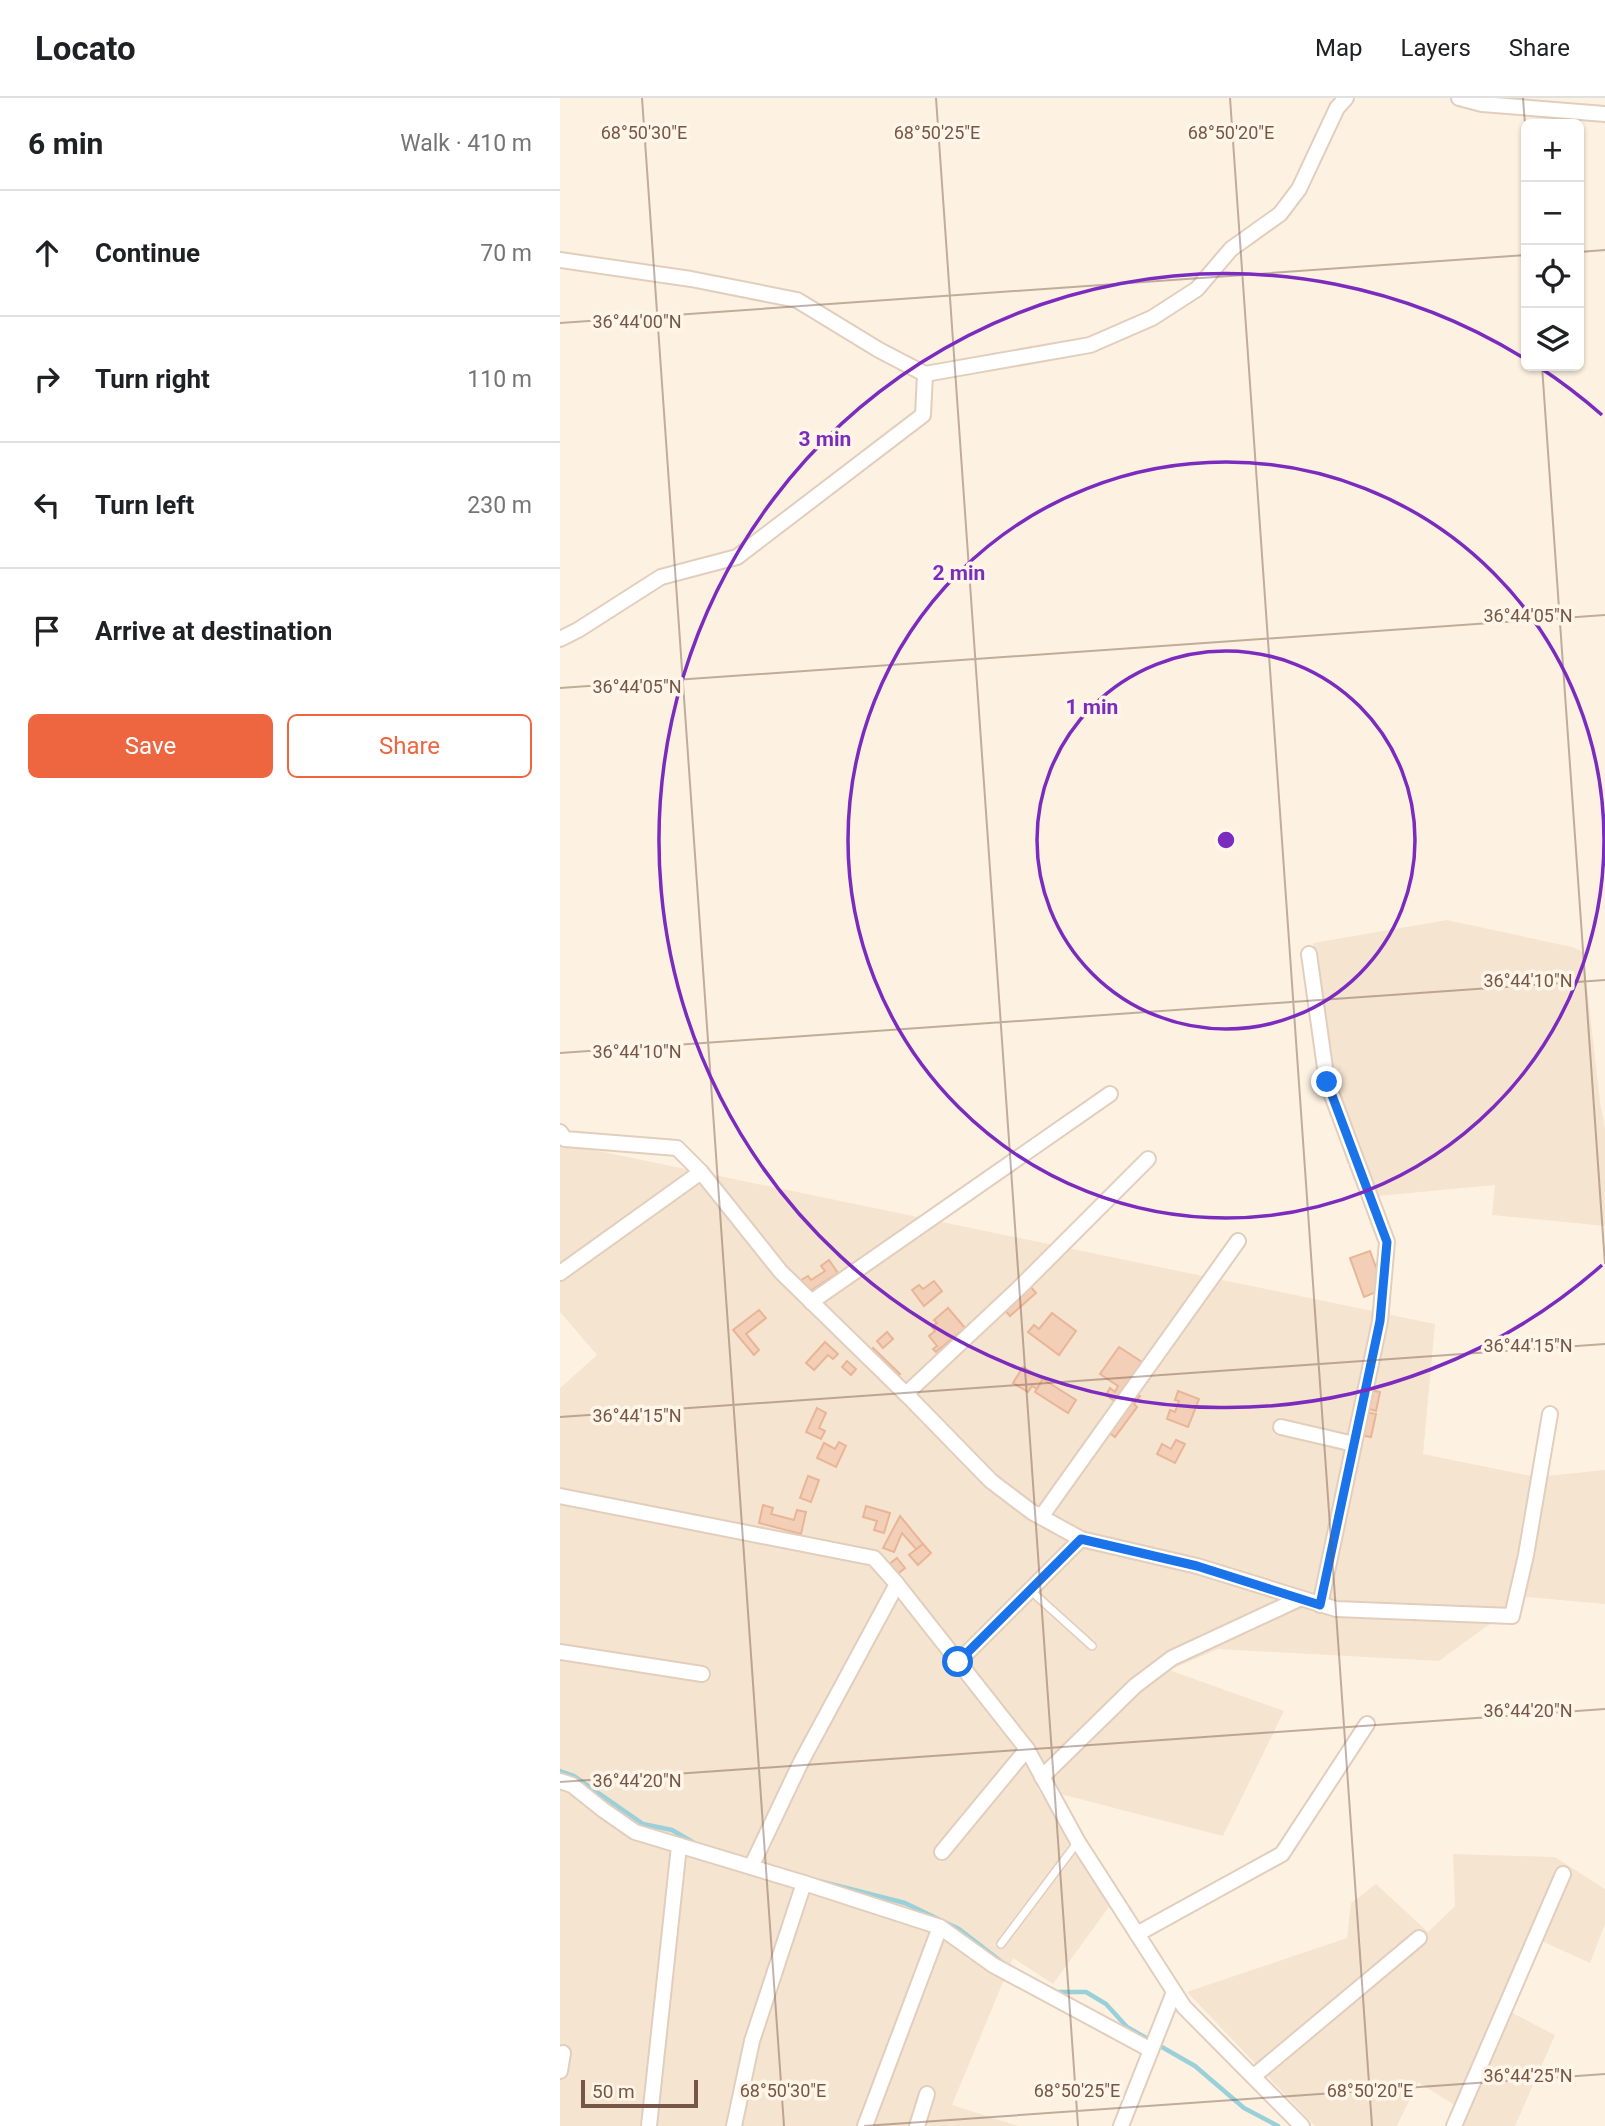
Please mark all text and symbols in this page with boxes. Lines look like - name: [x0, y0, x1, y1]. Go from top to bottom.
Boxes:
- text: Locato: [35, 29, 136, 68]
- text: Map: [1315, 34, 1363, 62]
- text: Layers: [1401, 34, 1471, 62]
- text: Share: [1509, 34, 1570, 62]
- map controls: [1521, 119, 1584, 371]
- button: +: [1521, 119, 1584, 182]
- text: 68°50'30"E: [601, 122, 687, 143]
- text: 68°50'25"E: [894, 122, 980, 143]
- text: 68°50'20"E: [1188, 122, 1274, 143]
- text: 6 min: [28, 126, 103, 161]
- text: Walk · 410 m: [400, 130, 532, 157]
- button: −: [1521, 182, 1584, 245]
- icon: ahead: [28, 234, 66, 272]
- text: Continue: [95, 238, 200, 268]
- text: 70 m: [480, 240, 532, 267]
- button: locate: [1521, 245, 1584, 308]
- button: layers: [1521, 308, 1584, 371]
- text: 36°44'00"N: [592, 311, 682, 332]
- icon: right: [28, 360, 66, 398]
- text: Turn right: [95, 364, 210, 394]
- text: 110 m: [467, 366, 532, 393]
- text: 3 min: [799, 427, 851, 451]
- icon: left: [28, 486, 66, 524]
- text: Turn left: [95, 490, 194, 520]
- text: 230 m: [467, 492, 532, 519]
- text: 2 min: [933, 561, 985, 585]
- text: 36°44'05"N: [1483, 605, 1573, 626]
- icon: arrive: [28, 612, 66, 650]
- text: Arrive at destination: [95, 616, 332, 646]
- text: 36°44'05"N: [592, 676, 682, 697]
- text: 1 min: [1066, 695, 1118, 719]
- button: Save: [28, 714, 273, 778]
- button: Share: [287, 714, 532, 778]
- centre of rings: [1214, 828, 1238, 852]
- text: 36°44'10"N: [1483, 970, 1573, 991]
- text: 36°44'10"N: [592, 1041, 682, 1062]
- route end: [1311, 1066, 1342, 1097]
- text: 36°44'15"N: [1483, 1335, 1573, 1356]
- text: 36°44'15"N: [592, 1405, 682, 1426]
- route start: [942, 1646, 973, 1677]
- text: 36°44'20"N: [1483, 1700, 1573, 1721]
- text: 36°44'20"N: [592, 1770, 682, 1791]
- text: 36°44'25"N: [1483, 2065, 1573, 2086]
- scale bar: [581, 2077, 698, 2109]
- text: 50 m: [592, 2080, 635, 2103]
- text: 68°50'30"E: [740, 2080, 826, 2101]
- text: 68°50'25"E: [1034, 2080, 1120, 2101]
- text: 68°50'20"E: [1327, 2080, 1413, 2101]

